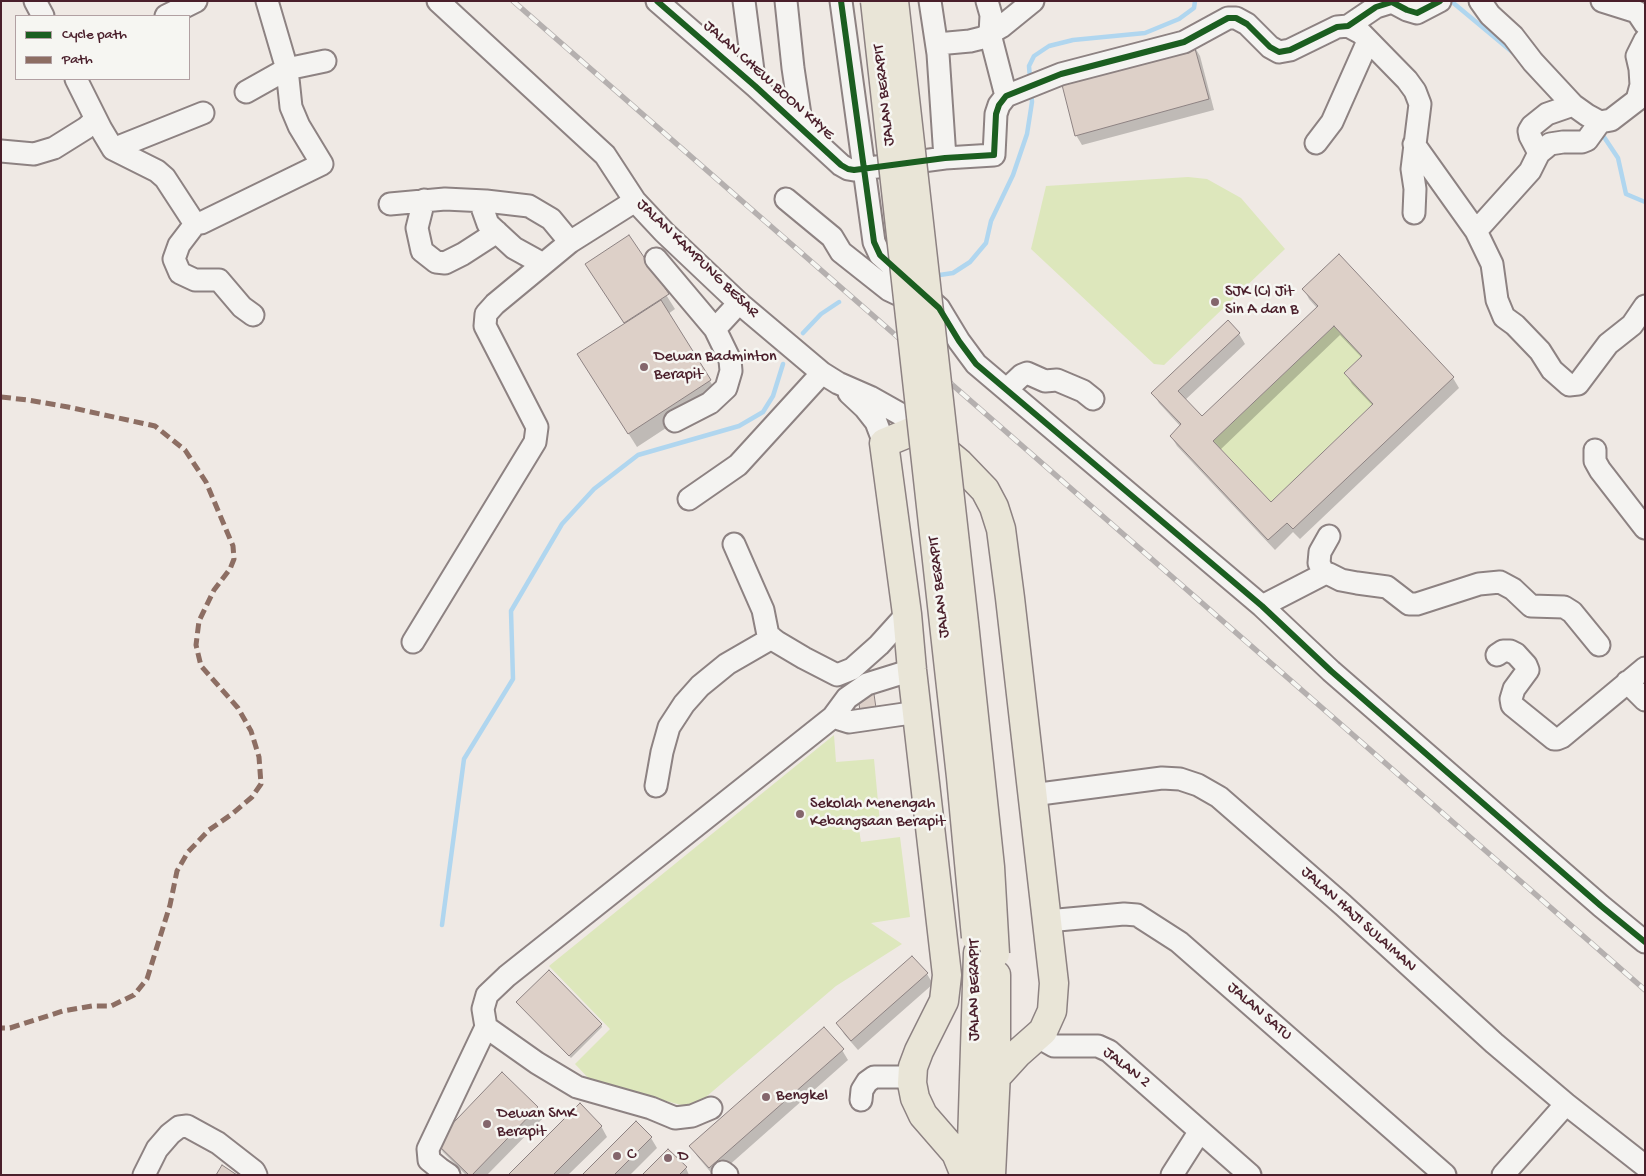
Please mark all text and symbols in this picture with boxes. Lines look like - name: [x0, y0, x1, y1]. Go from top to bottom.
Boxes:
- legend: [15, 15, 190, 80]
- street label: JALAN CHEW BOON KHYE: [699, 17, 837, 145]
- text: Cycle path: [62, 26, 127, 44]
- street label: JALAN BERAPIT: [870, 43, 900, 147]
- text: Path: [62, 51, 93, 69]
- street label: JALAN KAMPUNG BESAR: [632, 196, 762, 322]
- place label: SJK (C) Jit Sin A dan B: [1225, 283, 1298, 321]
- marker: SJK (C) Jit Sin A dan B: [1209, 296, 1221, 308]
- place label: Dewan Badminton Berapit: [654, 348, 777, 386]
- marker: Dewan Badminton Berapit: [638, 361, 650, 373]
- street label: JALAN BERAPIT: [925, 535, 955, 639]
- place label: Sekolah Menengah Kebangsaan Berapit: [810, 795, 945, 833]
- marker: Sekolah Menengah Kebangsaan Berapit: [794, 808, 806, 820]
- street label: JALAN HAJI SULAIMAN: [1296, 863, 1420, 977]
- street label: JALAN BERAPIT: [966, 939, 986, 1041]
- street label: JALAN SATU: [1223, 979, 1295, 1045]
- street label: JALAN 2: [1098, 1043, 1154, 1093]
- place label: Bengkel: [776, 1087, 828, 1107]
- marker: Bengkel: [760, 1091, 772, 1103]
- place label: Dewan SMK Berapit: [497, 1105, 576, 1143]
- marker: Dewan SMK Berapit: [481, 1118, 493, 1130]
- place label: C: [627, 1146, 636, 1166]
- place label: D: [678, 1148, 688, 1168]
- marker: C: [611, 1150, 623, 1162]
- marker: D: [662, 1152, 674, 1164]

